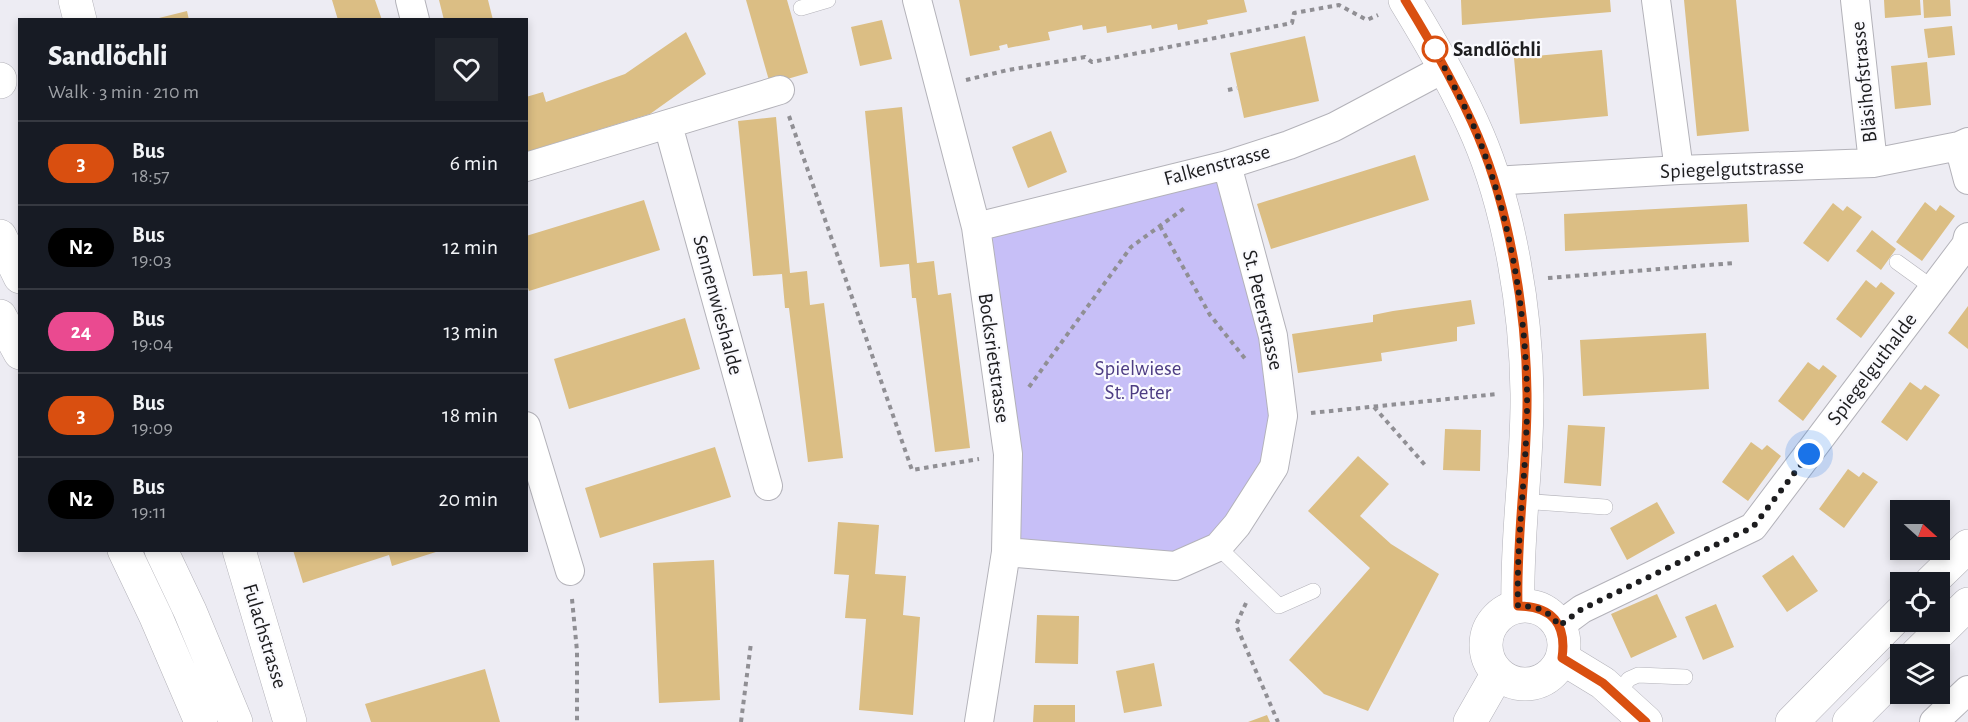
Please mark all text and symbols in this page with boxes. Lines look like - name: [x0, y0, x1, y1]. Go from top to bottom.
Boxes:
- street label: Bläsihofstrasse: [1847, 20, 1881, 144]
- marker: Sandlöchli: [1422, 36, 1448, 62]
- button: heart: [435, 38, 498, 101]
- place label: Sandlöchli: [1453, 39, 1541, 60]
- text: Sandlöchli: [48, 43, 168, 71]
- text: Walk · 3 min · 210 m: [48, 82, 199, 102]
- text: Bus: [132, 140, 165, 162]
- street label: Falkenstrasse: [1162, 141, 1272, 189]
- text: 6 min: [450, 152, 498, 174]
- text: 3: [76, 153, 86, 174]
- street label: Spiegelgutstrasse: [1660, 156, 1804, 182]
- text: 18:57: [132, 166, 170, 186]
- text: Bus: [132, 224, 165, 246]
- street label: Sennenwieshalde: [689, 233, 747, 377]
- text: 12 min: [443, 236, 498, 258]
- text: N2: [69, 237, 93, 258]
- street label: St. Peterstrasse: [1239, 248, 1287, 372]
- text: 19:03: [132, 250, 172, 270]
- street label: Bocksrietstrasse: [974, 292, 1014, 424]
- text: Bus: [132, 308, 165, 330]
- street label: Spiegelguthalde: [1823, 309, 1921, 429]
- text: 13 min: [443, 320, 498, 342]
- text: 24: [71, 321, 91, 342]
- text: 19:04: [132, 334, 173, 354]
- park label: Spielwiese St. Peter: [1095, 358, 1181, 403]
- text: Bus: [132, 392, 165, 414]
- text: 18 min: [442, 404, 498, 426]
- text: 3: [76, 405, 86, 426]
- text: 19:09: [132, 418, 173, 438]
- your location: [1794, 439, 1824, 469]
- text: Bus: [132, 476, 165, 498]
- text: 20 min: [438, 488, 498, 510]
- text: N2: [69, 489, 93, 510]
- north arrow: [1890, 500, 1950, 560]
- map controls: [1890, 500, 1950, 704]
- text: 19:11: [132, 502, 167, 522]
- button: locate: [1890, 572, 1950, 632]
- street label: Fulachstrasse: [239, 581, 291, 691]
- button: layers: [1890, 644, 1950, 704]

